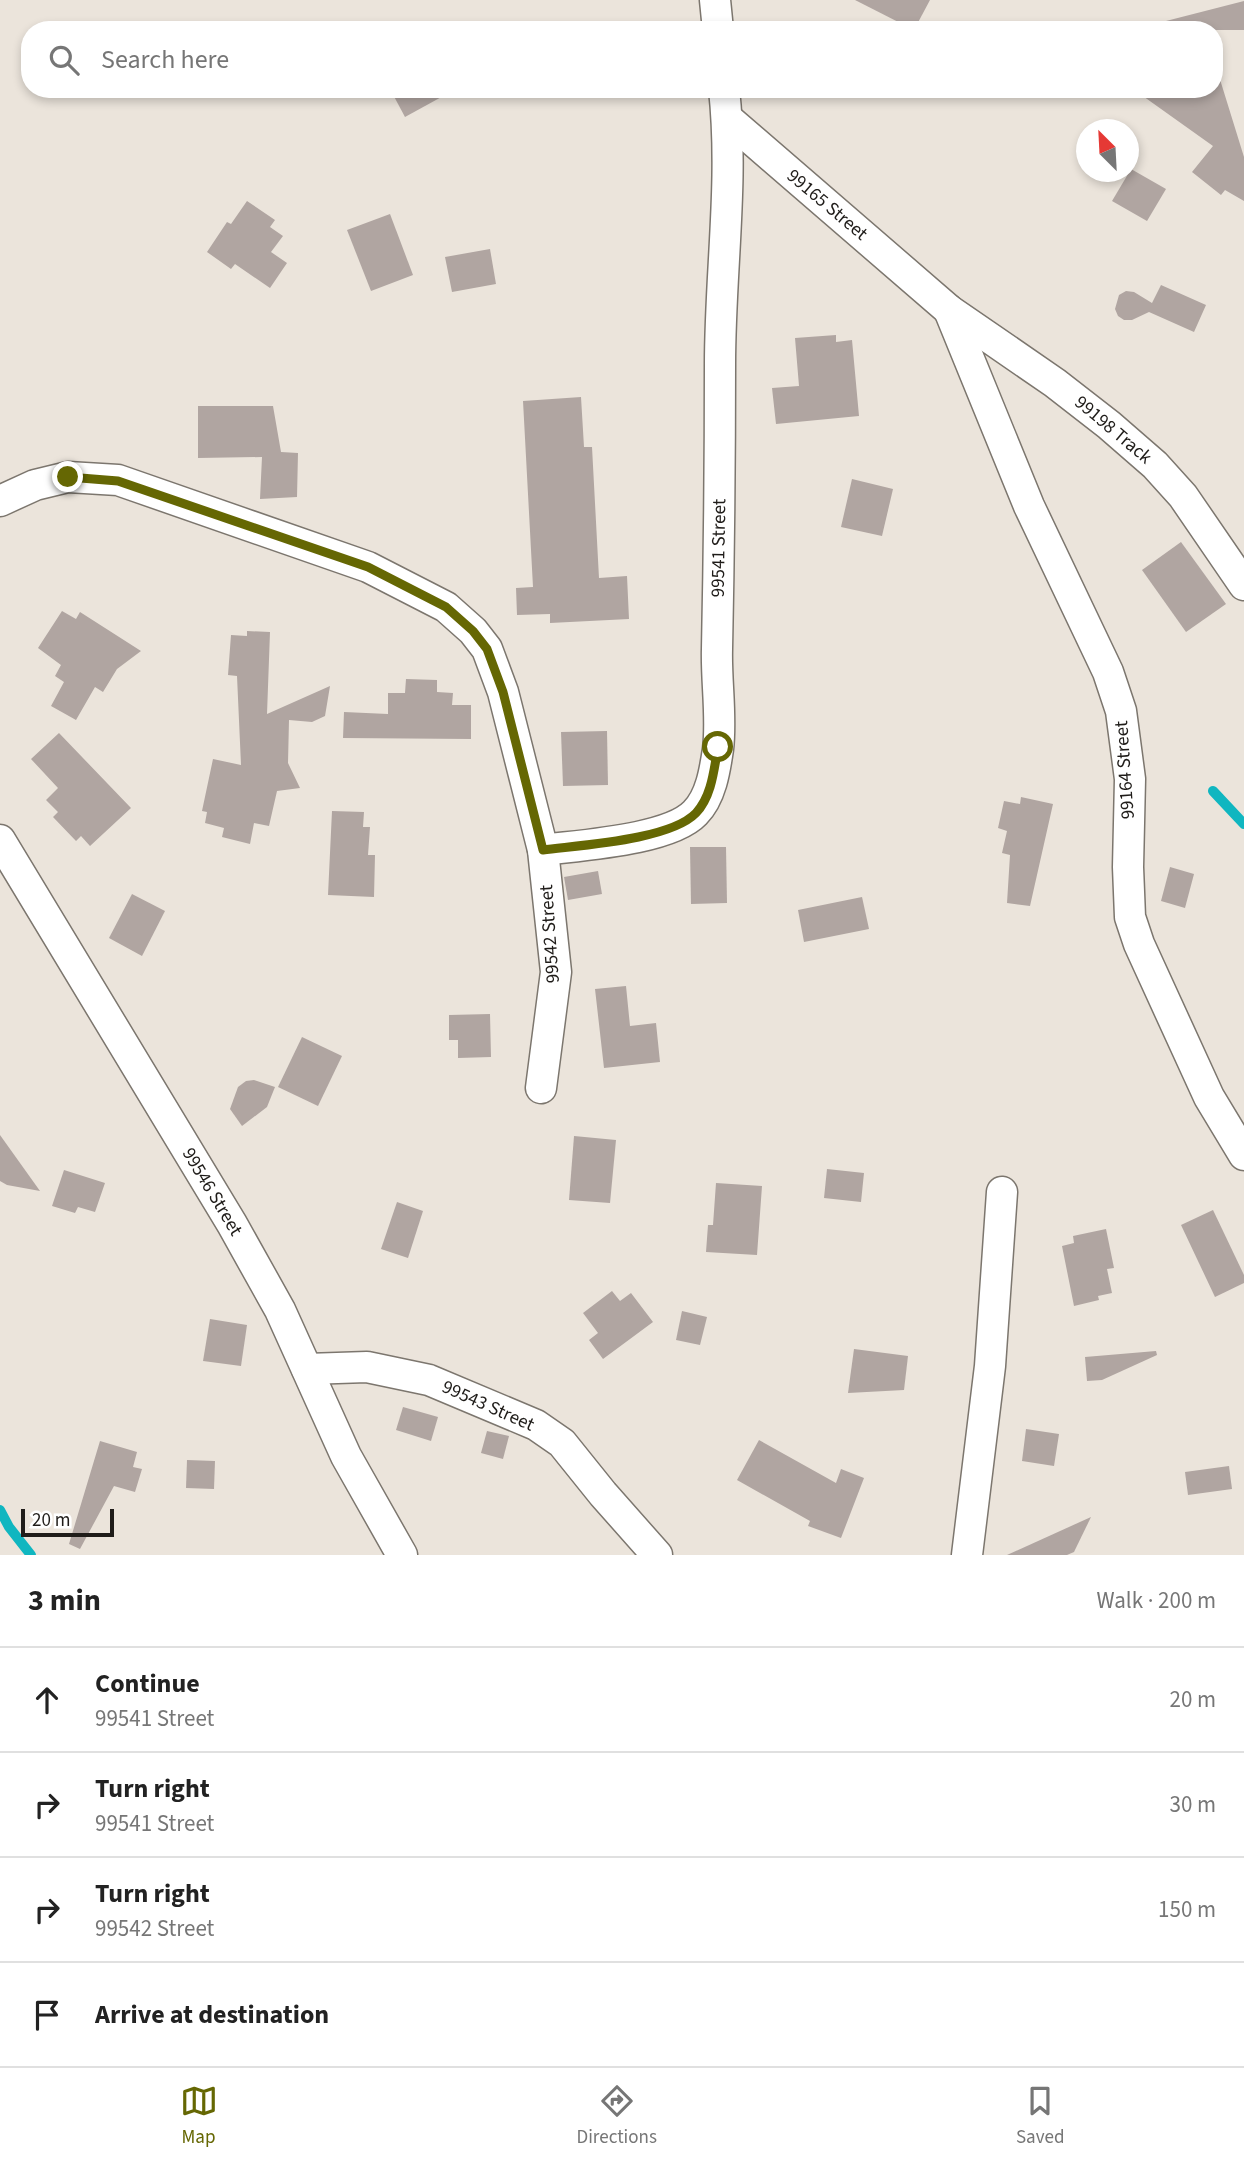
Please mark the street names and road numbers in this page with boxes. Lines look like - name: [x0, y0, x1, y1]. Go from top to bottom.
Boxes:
- street label: 99165 Street: [781, 163, 874, 247]
- street label: 99198 Track: [1068, 389, 1158, 471]
- street label: 99541 Street: [705, 498, 733, 598]
- street label: 99164 Street: [1108, 719, 1142, 820]
- street label: 99542 Street: [533, 883, 567, 984]
- street label: 99546 Street: [175, 1143, 249, 1242]
- street label: 99543 Street: [437, 1374, 539, 1439]

